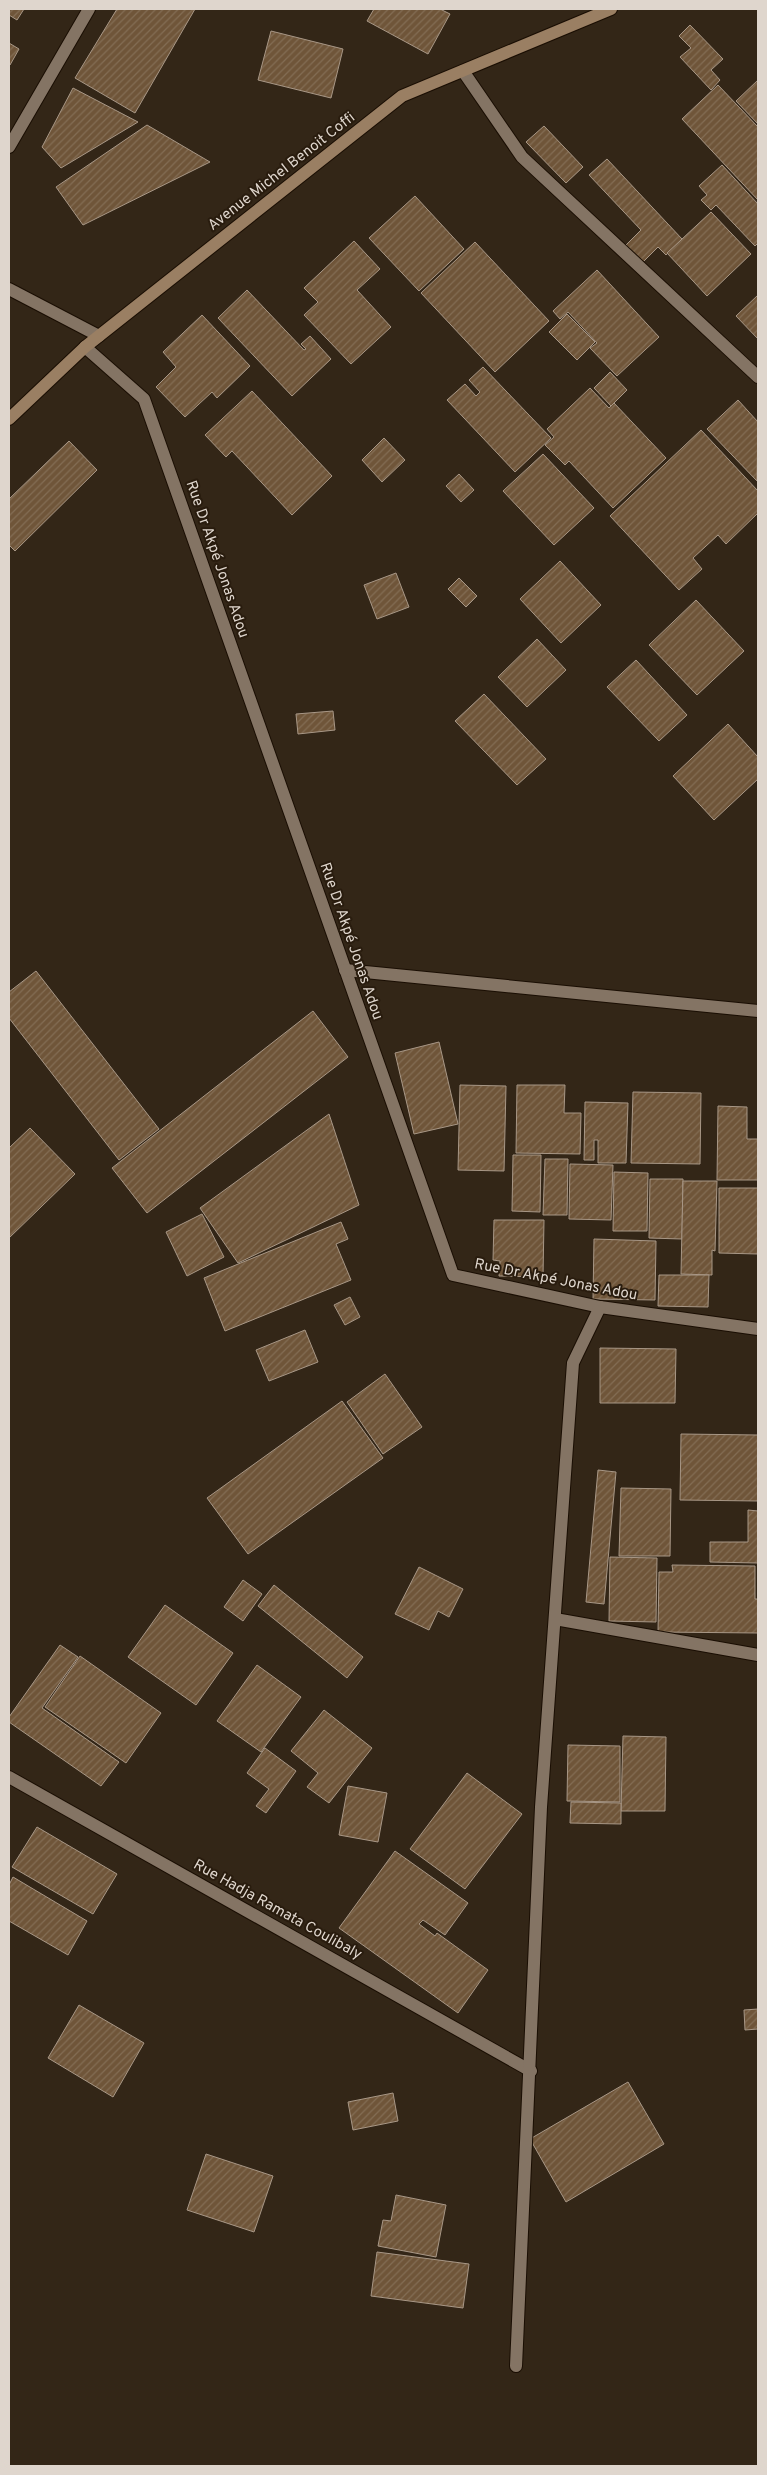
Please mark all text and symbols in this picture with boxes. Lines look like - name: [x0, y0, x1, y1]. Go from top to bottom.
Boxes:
- street label: Avenue Michel Benoit Coffi: [205, 109, 359, 236]
- street label: Rue Dr Akpé Jonas Adou: [181, 478, 252, 641]
- street label: Rue Dr Akpé Jonas Adou: [315, 860, 386, 1023]
- street label: Rue Dr Akpé Jonas Adou: [473, 1255, 639, 1306]
- street label: Rue Hadja Ramata Coulibaly: [190, 1856, 365, 1965]

